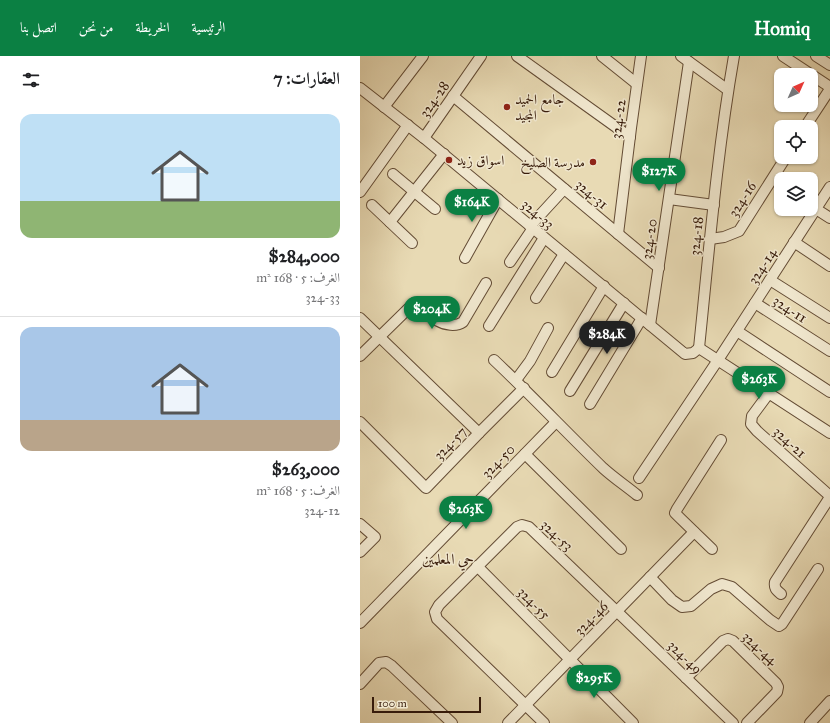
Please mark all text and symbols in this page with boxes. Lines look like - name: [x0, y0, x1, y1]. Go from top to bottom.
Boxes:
- text: Homiq: [754, 17, 810, 40]
- text: اتصل بنا: [20, 19, 57, 36]
- text: من نحن: [79, 19, 114, 36]
- text: الخريطة: [136, 19, 170, 36]
- text: الرئيسية: [192, 19, 225, 36]
- text: العقارات: 7: [274, 68, 340, 89]
- north arrow: [774, 68, 818, 112]
- map controls: [774, 68, 818, 216]
- icon: filters: [20, 69, 42, 91]
- street label: 324-28: [416, 78, 453, 121]
- place label: جامع الحميد المجيد: [515, 91, 564, 124]
- street label: 324-22: [607, 98, 630, 140]
- marker: جامع الحميد المجيد: [502, 102, 512, 112]
- button: locate: [774, 120, 818, 164]
- icon: home: [144, 140, 216, 212]
- place label: اسواق زيد: [457, 152, 504, 169]
- place label: مدرسة الصليخ: [520, 154, 585, 175]
- marker: اسواق زيد: [444, 155, 454, 165]
- marker: مدرسة الصليخ: [588, 157, 598, 167]
- pin: $127K: [631, 158, 687, 192]
- text: $127K: [641, 163, 677, 179]
- button: layers: [774, 172, 818, 216]
- street label: 324-31: [572, 176, 612, 213]
- street label: 324-16: [725, 178, 761, 220]
- pin: $164K: [444, 189, 500, 223]
- text: $164K: [454, 194, 490, 210]
- street label: 324-33: [518, 196, 557, 233]
- street label: 324-18: [686, 216, 707, 256]
- street label: 324-20: [638, 218, 661, 261]
- street label: 324-14: [745, 244, 781, 287]
- text: $284,000: [268, 246, 340, 267]
- text: الغرف: 5 · 168 m²: [256, 270, 340, 286]
- text: 324-33: [305, 290, 340, 306]
- street label: 324-11: [770, 292, 810, 327]
- pin: $204K: [404, 296, 460, 330]
- text: $204K: [413, 301, 451, 317]
- pin: $284K: [579, 321, 635, 355]
- text: $284K: [588, 326, 626, 342]
- icon: home: [144, 353, 216, 425]
- pin: $263K: [731, 366, 787, 400]
- text: $263K: [741, 371, 777, 387]
- street label: 324-57: [430, 423, 470, 464]
- street label: 324-21: [770, 423, 810, 462]
- street label: 324-50: [478, 441, 519, 482]
- text: $263,000: [272, 459, 340, 480]
- text: الغرف: 5 · 168 m²: [256, 483, 340, 499]
- pin: $263K: [438, 496, 494, 530]
- text: $263K: [448, 501, 484, 517]
- text: 324-12: [304, 503, 340, 519]
- street label: 324-53: [537, 516, 576, 555]
- district label: حي المعلمين: [422, 550, 474, 571]
- street label: 324-55: [514, 584, 554, 624]
- street label: 324-46: [571, 597, 612, 639]
- street label: 324-44: [738, 628, 782, 669]
- street label: 324-49: [664, 637, 705, 678]
- pin: $295K: [566, 665, 622, 699]
- text: $295K: [576, 670, 612, 686]
- scale bar: [372, 695, 481, 714]
- text: 100 m: [378, 697, 407, 710]

